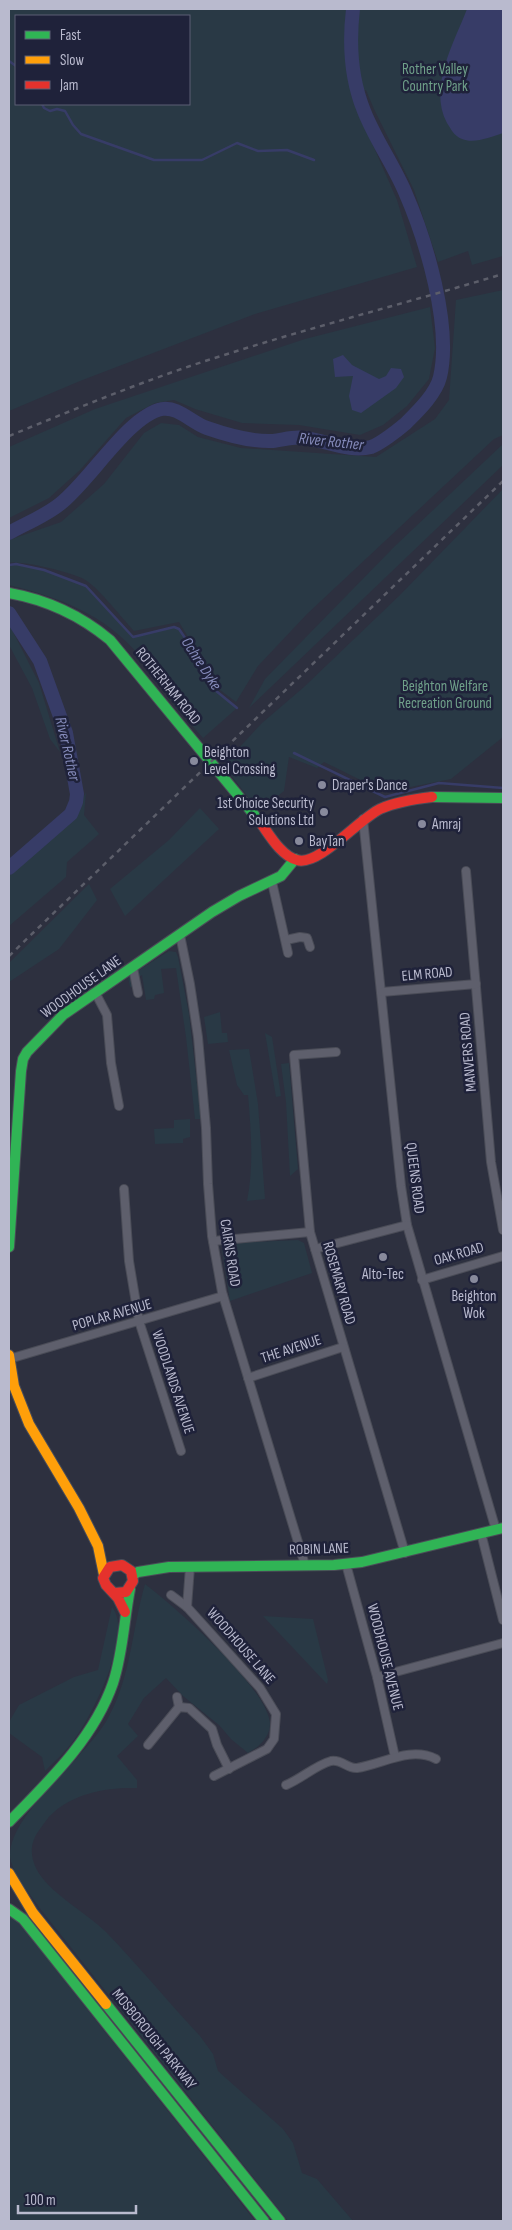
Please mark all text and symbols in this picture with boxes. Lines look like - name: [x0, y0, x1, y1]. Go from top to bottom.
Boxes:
- legend: [15, 15, 190, 105]
- text: Fast: [60, 26, 82, 45]
- text: Slow: [60, 51, 84, 70]
- park label: Rother Valley Country Park: [402, 60, 468, 96]
- text: Jam: [59, 76, 78, 95]
- water label: River Rother: [298, 429, 365, 455]
- water label: Ochre Dyke: [177, 634, 225, 694]
- street label: ROTHERHAM ROAD: [131, 643, 205, 729]
- park label: Beighton Welfare Recreation Ground: [398, 677, 492, 713]
- water label: River Rother: [50, 715, 84, 783]
- place label: Beighton Level Crossing: [204, 743, 276, 779]
- marker: Beighton Level Crossing: [188, 755, 200, 767]
- place label: Draper's Dance: [332, 776, 407, 795]
- marker: Draper's Dance: [316, 779, 328, 791]
- place label: 1st Choice Security Solutions Ltd: [217, 794, 314, 830]
- marker: 1st Choice Security Solutions Ltd: [318, 806, 330, 818]
- place label: Amraj: [431, 815, 461, 834]
- marker: Amraj: [416, 818, 428, 830]
- place label: BayTan: [309, 832, 344, 851]
- marker: BayTan: [293, 835, 305, 847]
- street label: WOODHOUSE LANE: [37, 951, 125, 1023]
- street label: ELM ROAD: [401, 962, 453, 986]
- street label: MANVERS ROAD: [455, 1012, 481, 1092]
- street label: QUEENS ROAD: [401, 1141, 429, 1215]
- street label: CAIRNS ROAD: [215, 1218, 245, 1288]
- street label: OAK ROAD: [432, 1238, 486, 1270]
- street label: ROSEMARY ROAD: [318, 1239, 360, 1327]
- marker: Alto-Tec: [377, 1251, 389, 1263]
- place label: Alto-Tec: [361, 1265, 404, 1284]
- marker: Beighton Wok: [468, 1273, 480, 1285]
- place label: Beighton Wok: [451, 1287, 497, 1323]
- street label: POPLAR AVENUE: [70, 1295, 154, 1335]
- street label: WOODLANDS AVENUE: [147, 1328, 199, 1436]
- street label: THE AVENUE: [258, 1330, 324, 1368]
- street label: ROBIN LANE: [289, 1538, 349, 1560]
- street label: WOODHOUSE AVENUE: [363, 1602, 407, 1712]
- street label: WOODHOUSE LANE: [203, 1604, 279, 1688]
- street label: MOSBOROUGH PARKWAY: [108, 1985, 201, 2094]
- scale bar: [18, 2182, 135, 2214]
- text: 100 m: [25, 2191, 56, 2210]

